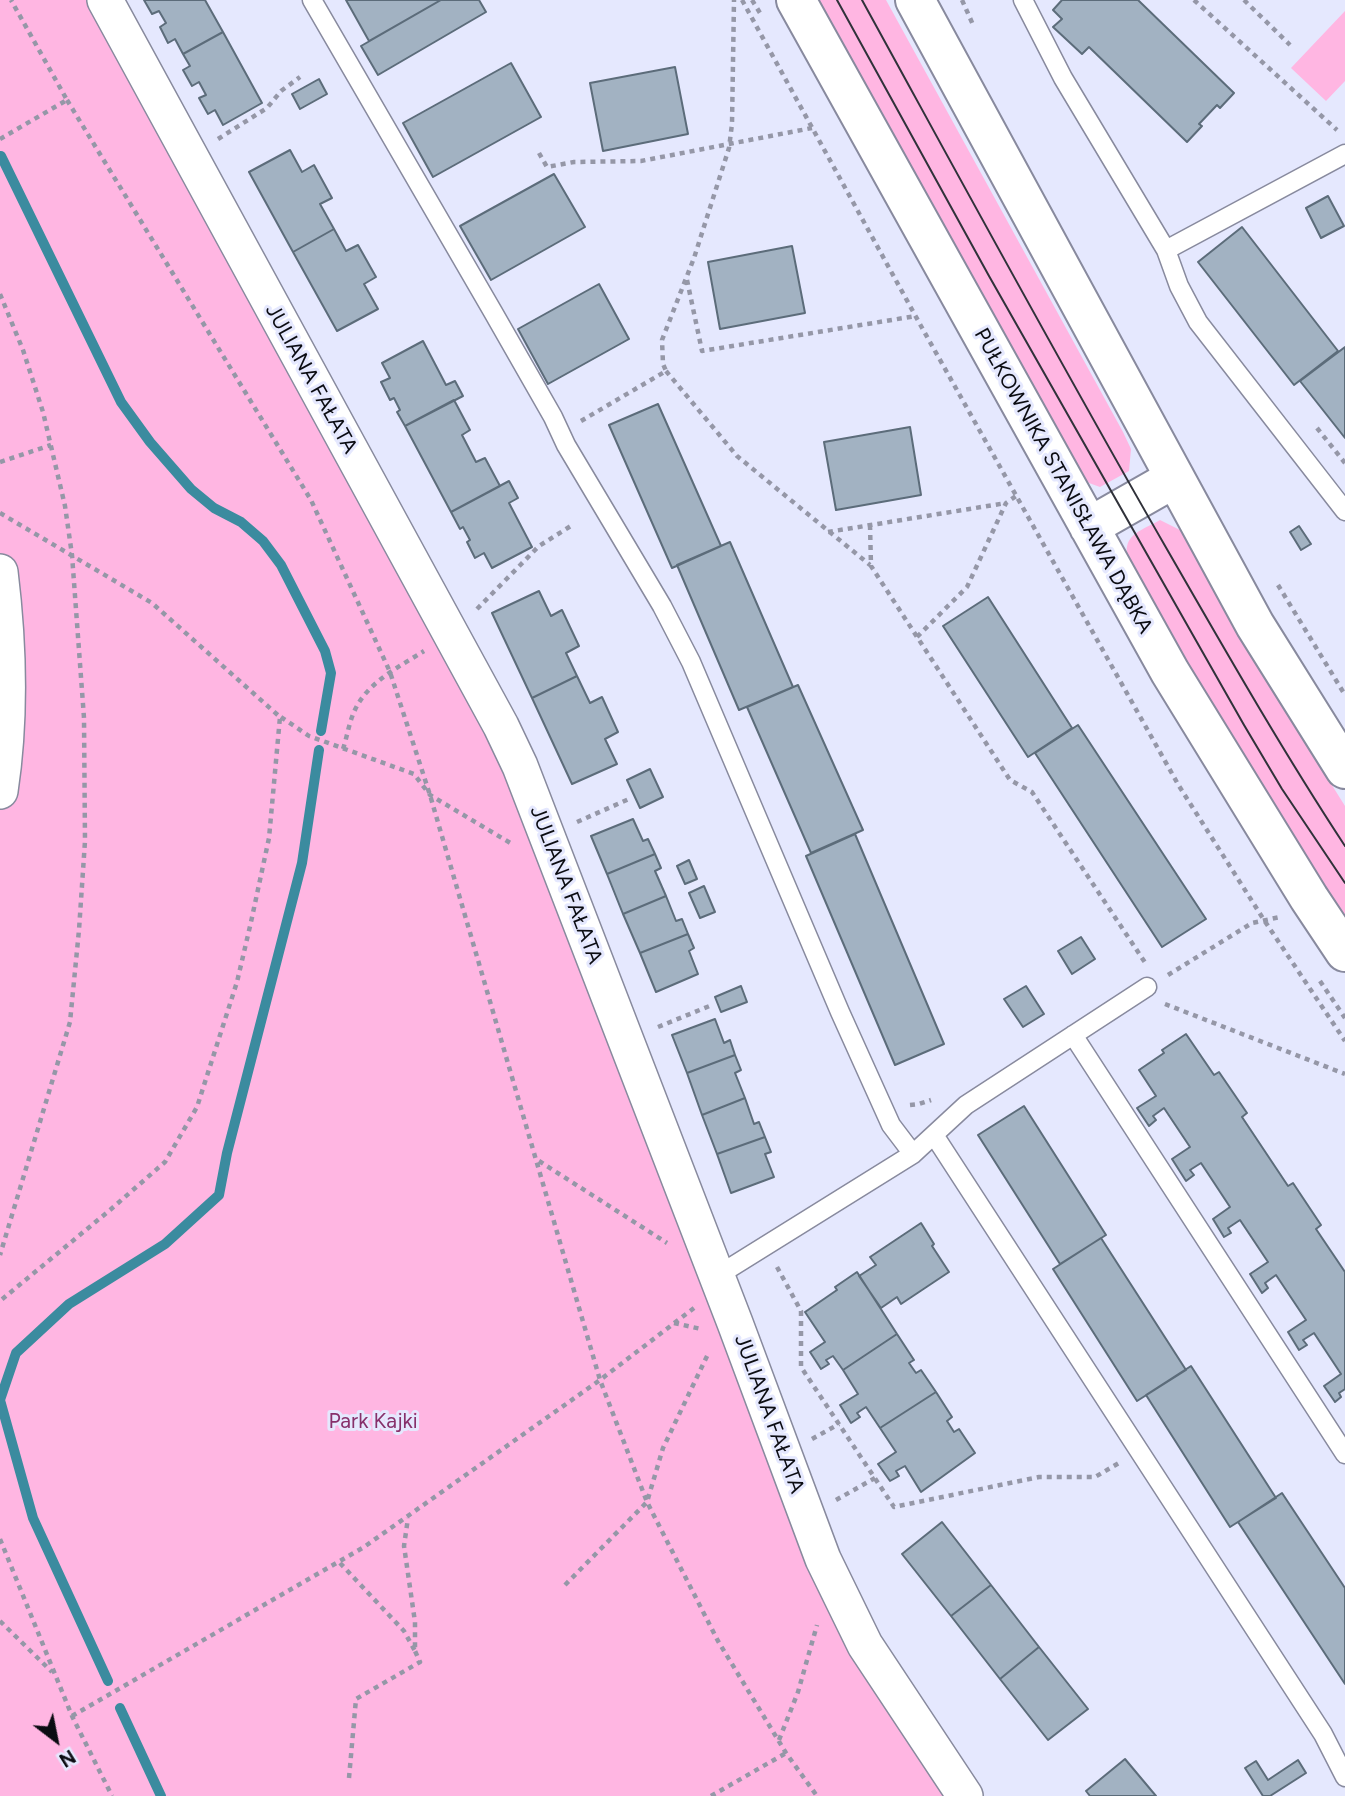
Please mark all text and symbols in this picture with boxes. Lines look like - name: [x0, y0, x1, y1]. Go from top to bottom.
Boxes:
- street label: JULIANA FAŁATA: [259, 300, 363, 458]
- street label: PUŁKOWNIKA STANISŁAWA DĄBKA: [968, 324, 1158, 638]
- street label: JULIANA FAŁATA: [524, 803, 608, 967]
- street label: JULIANA FAŁATA: [729, 1331, 809, 1497]
- park label: Park Kajki: [328, 1409, 418, 1435]
- north arrow: [21, 1705, 91, 1775]
- text: N: [55, 1745, 80, 1772]

